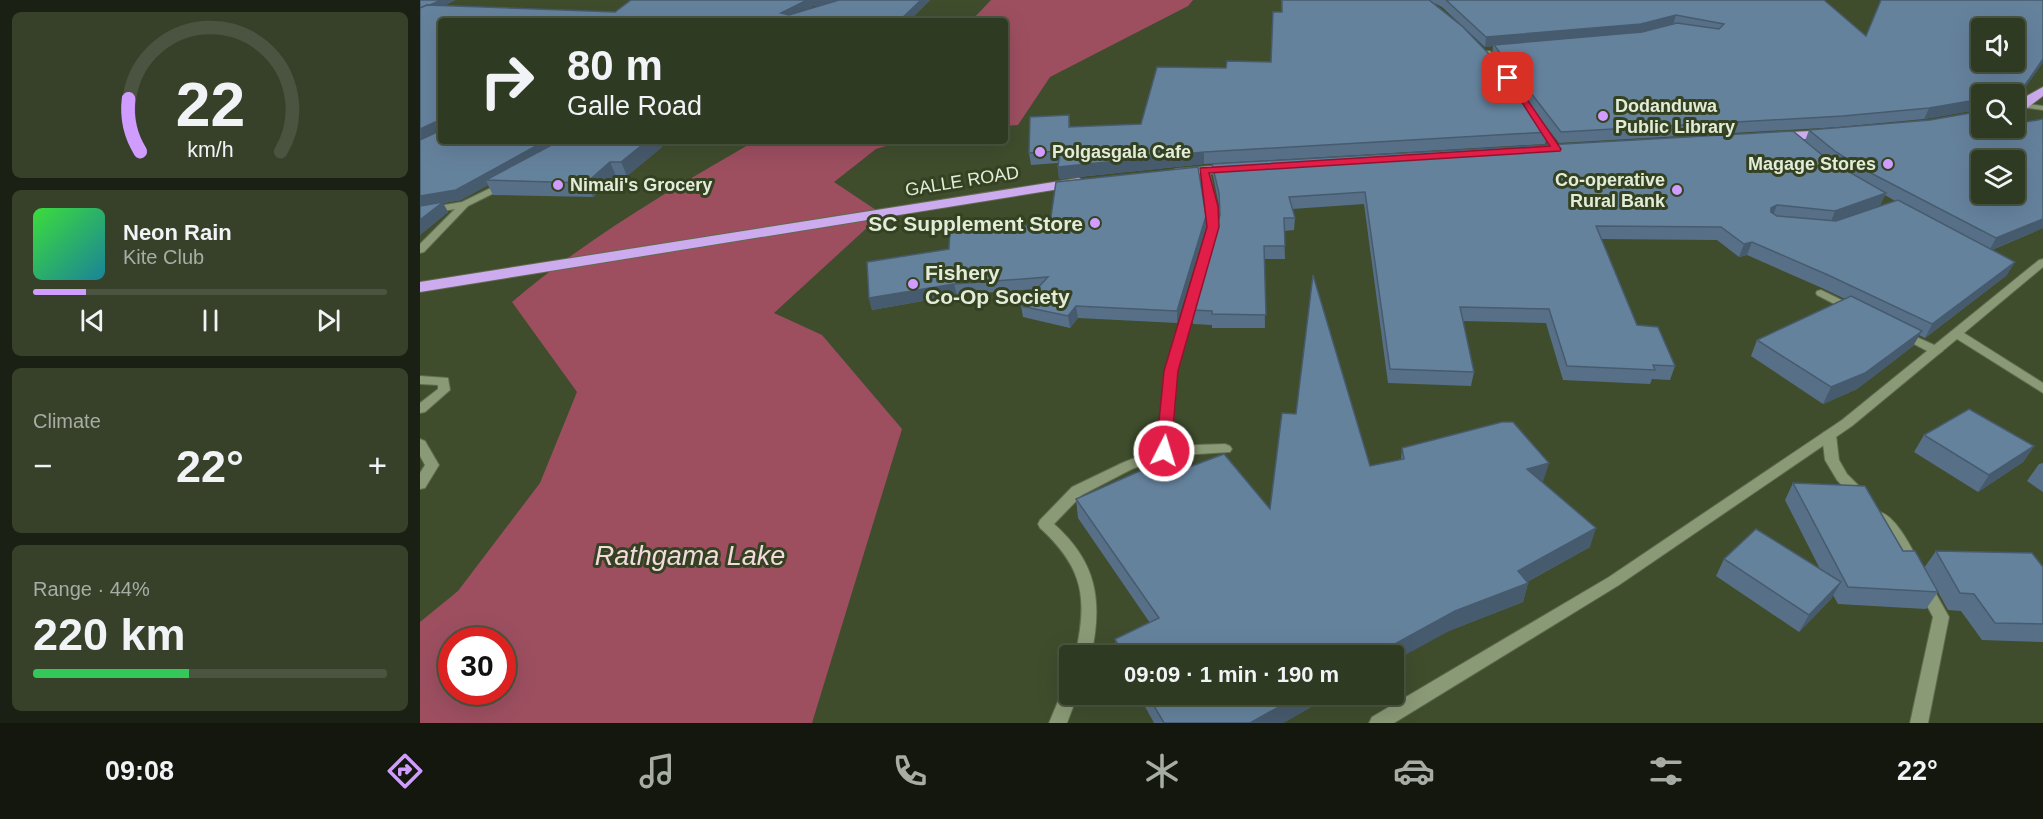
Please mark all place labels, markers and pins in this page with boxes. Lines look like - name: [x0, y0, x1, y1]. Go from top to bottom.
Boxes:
- pin: [1482, 52, 1533, 103]
- place label: Dodanduwa Public Library: [1615, 96, 1735, 137]
- marker: Dodanduwa Public Library: [1596, 109, 1610, 123]
- place label: Polgasgala Cafe: [1052, 142, 1191, 162]
- marker: Polgasgala Cafe: [1033, 145, 1047, 159]
- place label: Magage Stores: [1748, 154, 1876, 174]
- marker: Magage Stores: [1881, 157, 1895, 171]
- place label: Co-operative Rural Bank: [1555, 170, 1666, 211]
- place label: Nimali's Grocery: [570, 175, 712, 195]
- marker: Nimali's Grocery: [551, 178, 565, 192]
- marker: Co-operative Rural Bank: [1670, 183, 1684, 197]
- place label: SC Supplement Store: [868, 212, 1083, 235]
- marker: SC Supplement Store: [1088, 216, 1102, 230]
- place label: Fishery Co-Op Society: [925, 261, 1070, 308]
- marker: Fishery Co-Op Society: [906, 277, 920, 291]

